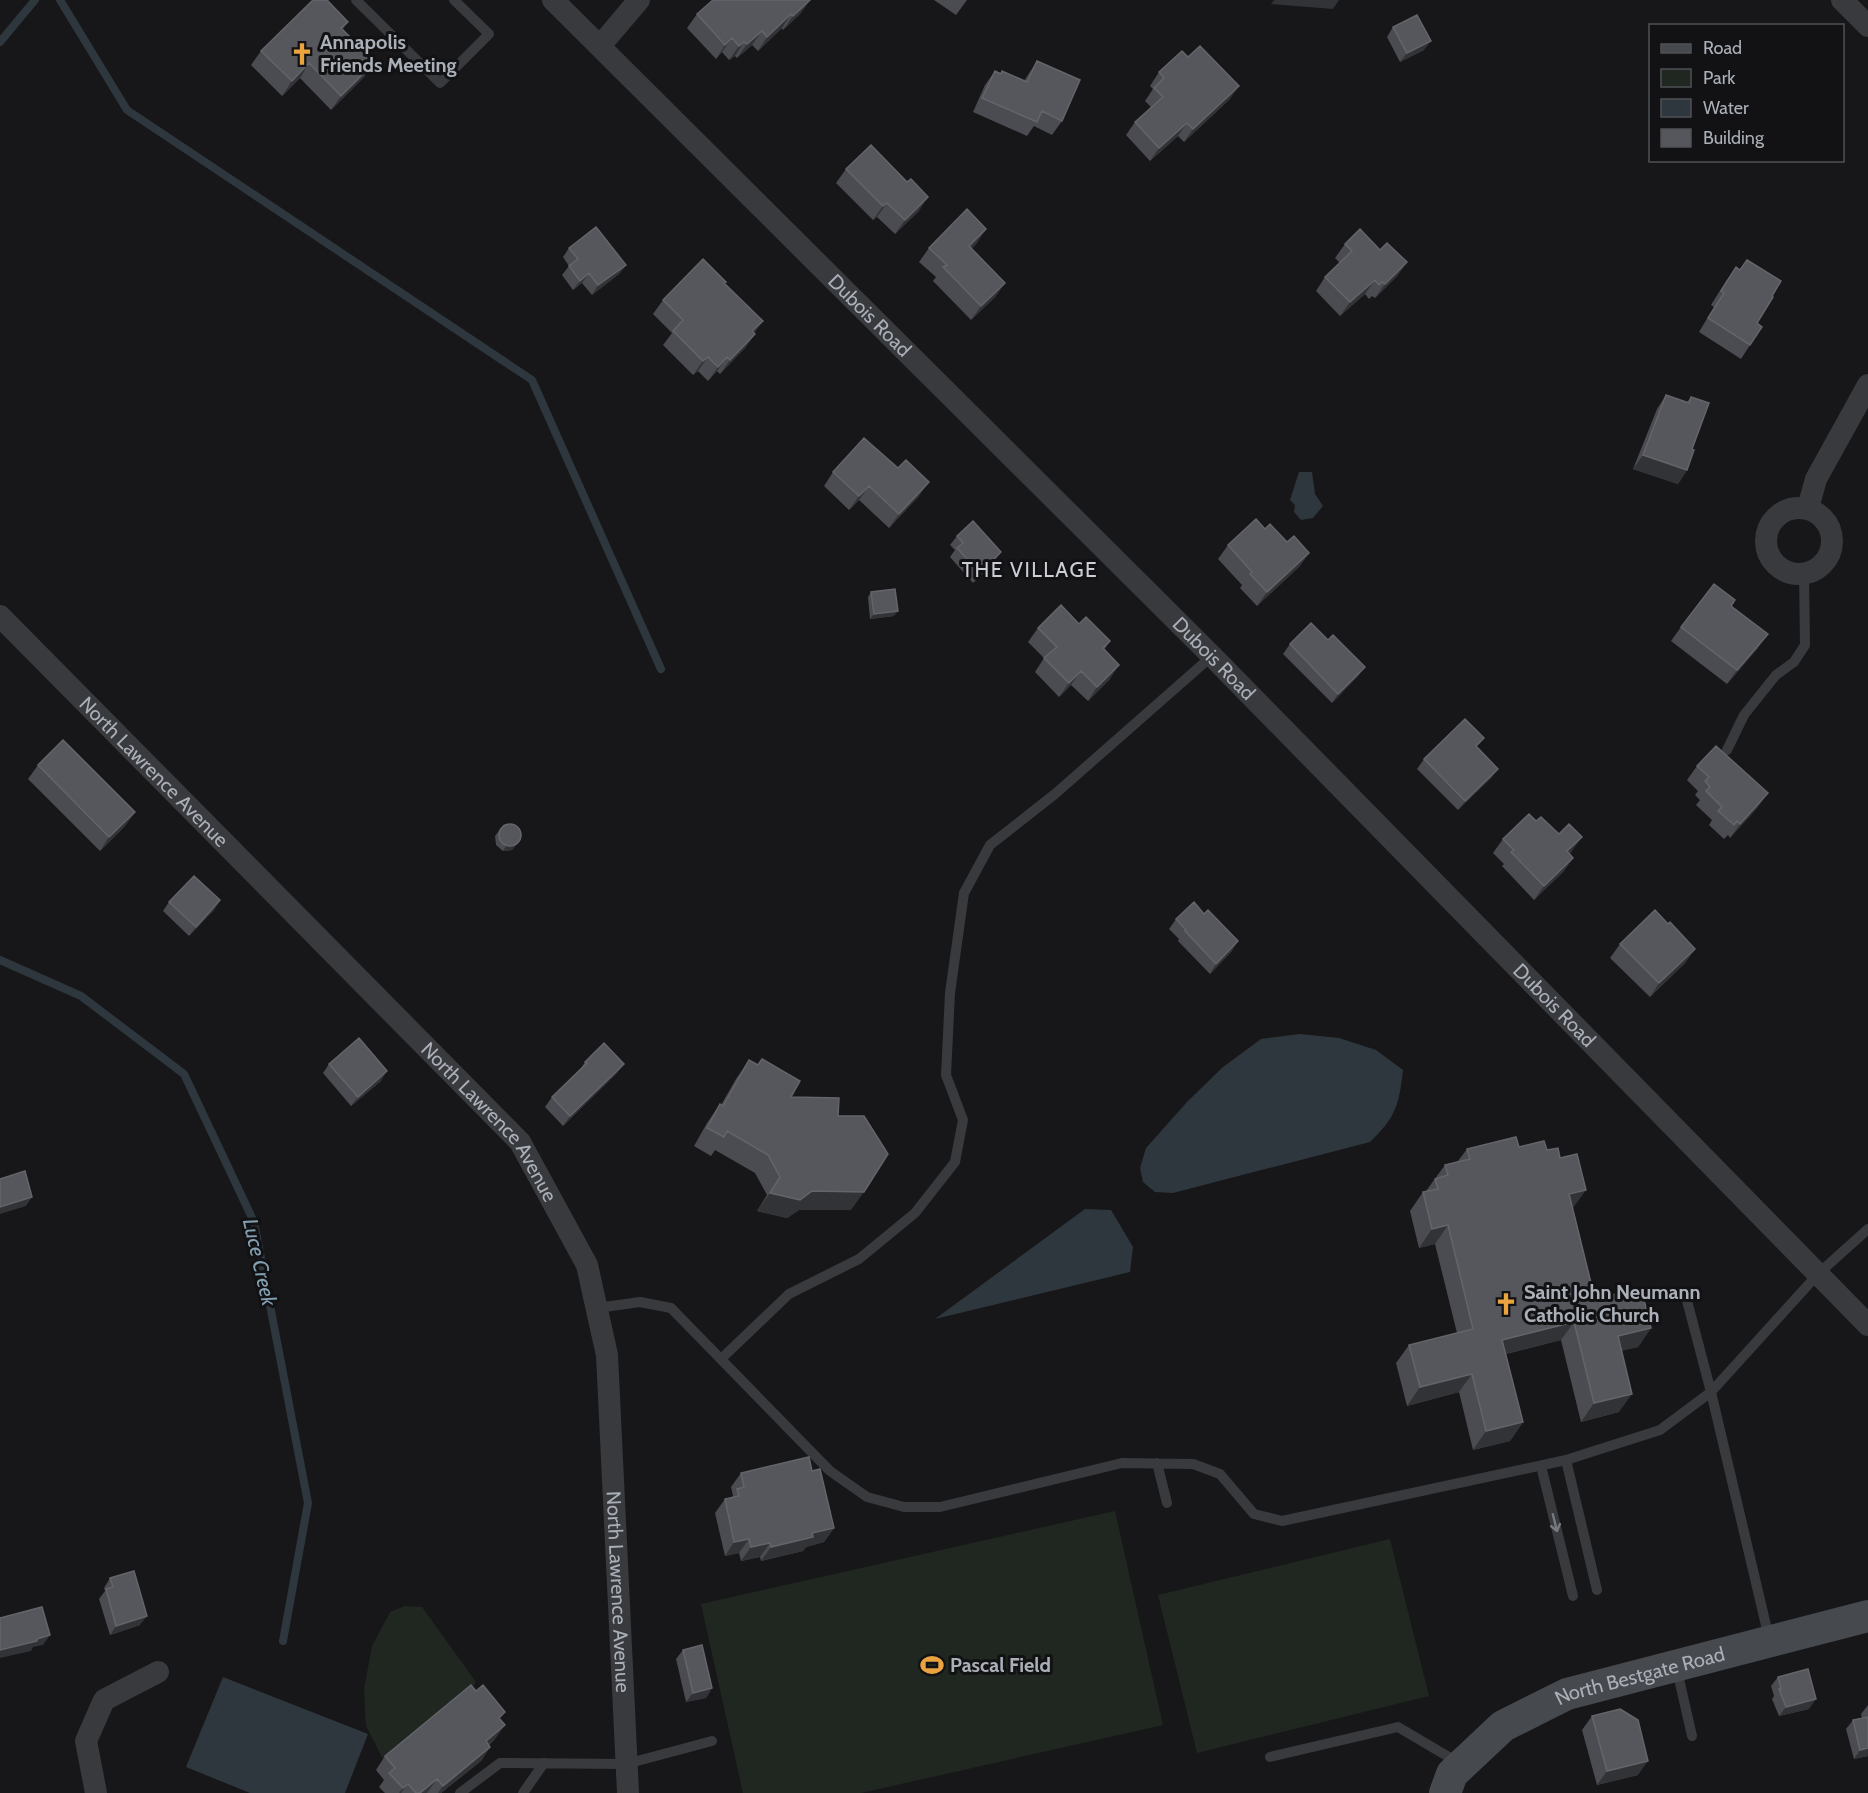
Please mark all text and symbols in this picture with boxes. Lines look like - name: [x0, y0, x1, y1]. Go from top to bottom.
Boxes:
- legend: [1649, 24, 1844, 162]
- place label: Annapolis Friends Meeting: [320, 30, 457, 77]
- text: Road: [1703, 37, 1742, 59]
- church icon: Annapolis Friends Meeting: [289, 41, 315, 67]
- text: Park: [1703, 67, 1736, 89]
- text: Water: [1703, 97, 1749, 119]
- text: Building: [1703, 127, 1765, 149]
- street label: Dubois Road: [823, 269, 916, 362]
- district label: THE VILLAGE: [962, 557, 1098, 582]
- street label: Dubois Road: [1168, 612, 1260, 705]
- street label: North Lawrence Avenue: [75, 692, 233, 852]
- street label: Dubois Road: [1508, 958, 1601, 1052]
- street label: North Lawrence Avenue: [416, 1037, 562, 1206]
- water label: Luce Creek: [238, 1216, 282, 1309]
- place label: Saint John Neumann Catholic Church: [1524, 1280, 1701, 1327]
- church icon: Saint John Neumann Catholic Church: [1493, 1291, 1519, 1317]
- street label: North Lawrence Avenue: [602, 1490, 635, 1693]
- one-way arrow: [1550, 1513, 1562, 1532]
- street label: North Bestgate Road: [1551, 1642, 1727, 1710]
- sports icon: Pascal Field: [919, 1652, 945, 1678]
- place label: Pascal Field: [950, 1653, 1051, 1677]

